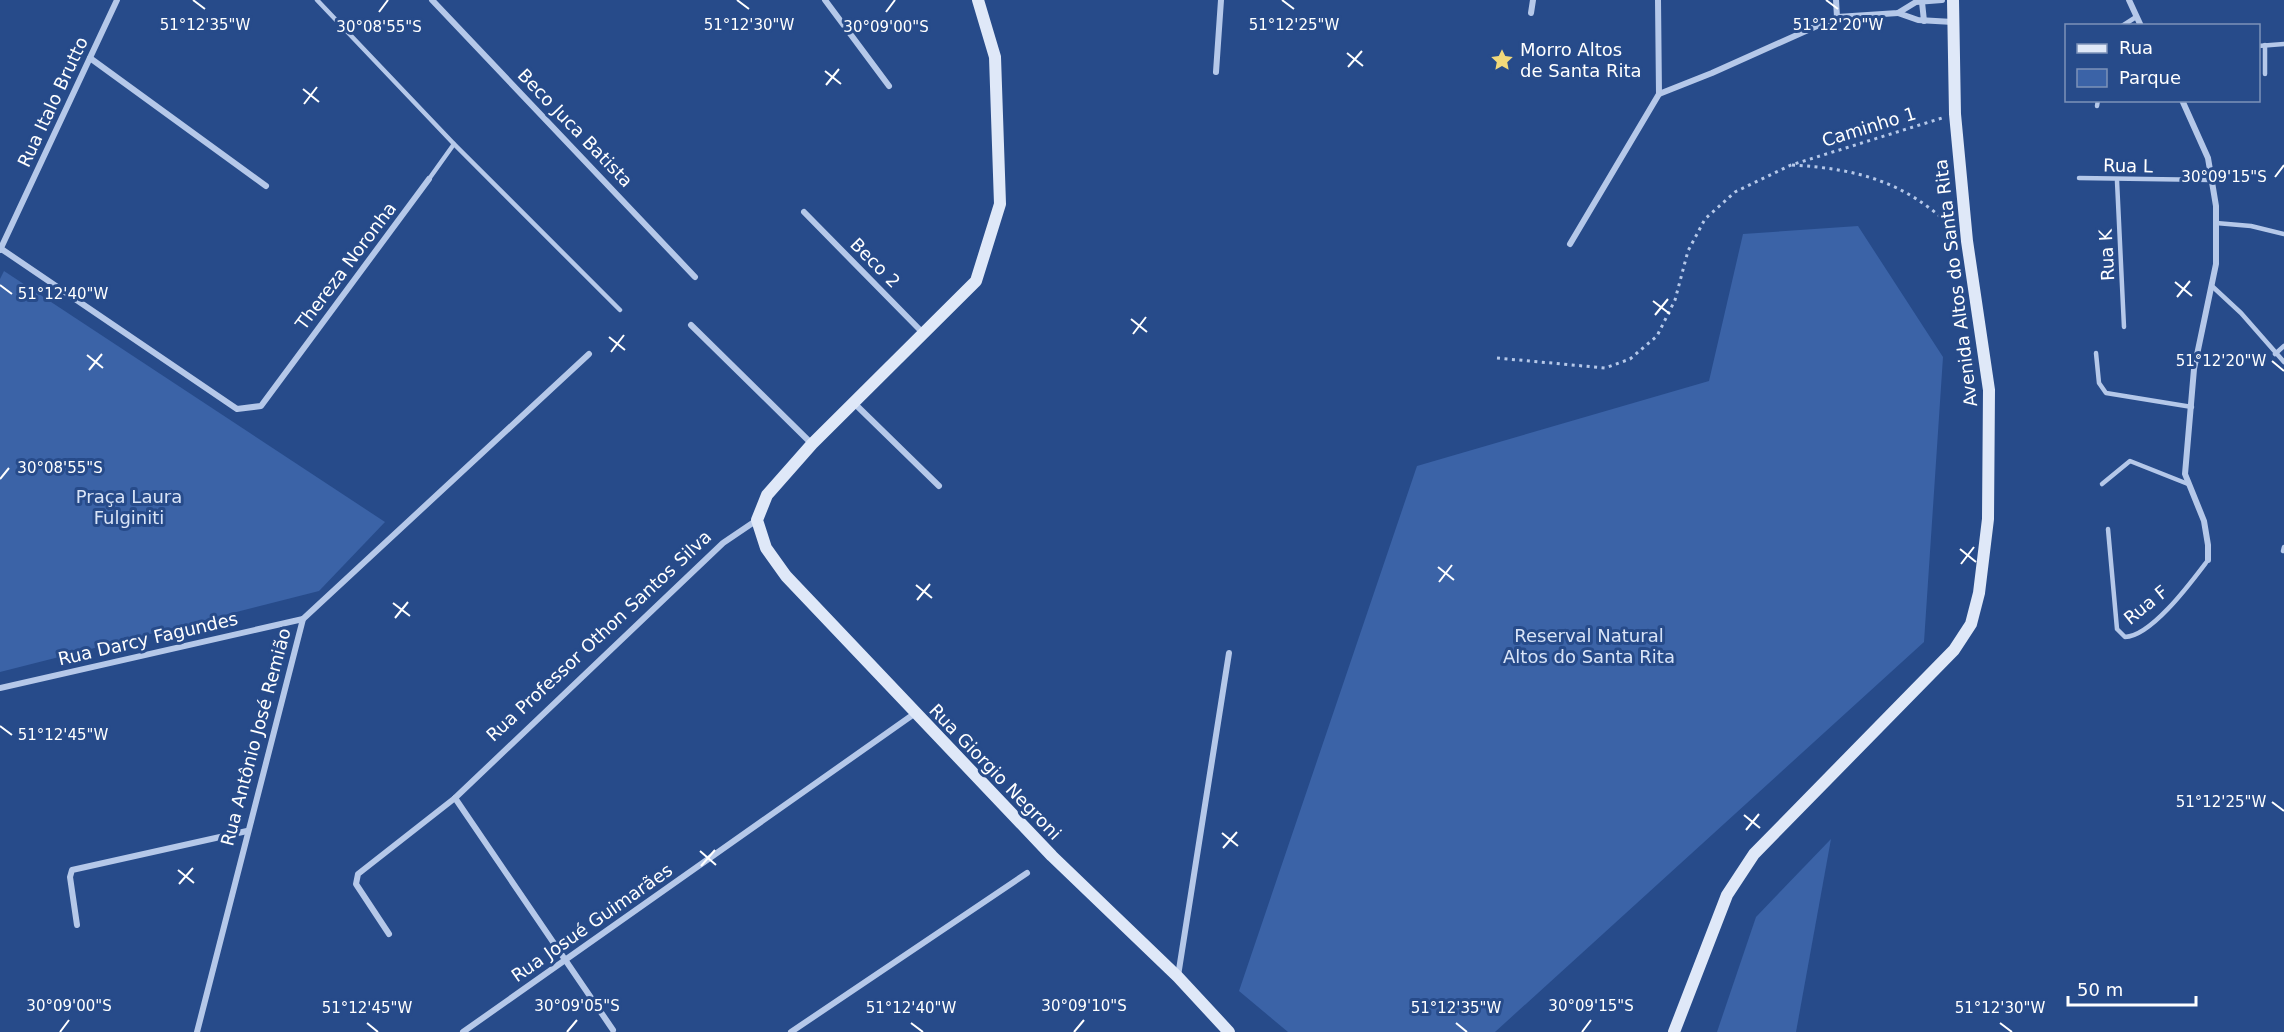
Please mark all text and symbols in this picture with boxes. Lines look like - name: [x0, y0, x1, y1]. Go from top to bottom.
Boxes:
- text: 51°12'35"W: [160, 16, 250, 34]
- text: 51°12'30"W: [704, 16, 794, 34]
- text: 51°12'25"W: [1249, 16, 1339, 34]
- text: 51°12'20"W: [1793, 16, 1883, 34]
- text: 30°08'55"S: [336, 18, 422, 36]
- text: 30°09'00"S: [843, 18, 929, 36]
- legend: [2065, 24, 2260, 102]
- street label: Rua Italo Brutto: [13, 33, 92, 170]
- text: Rua: [2119, 37, 2153, 58]
- place label: Morro Altos de Santa Rita: [1520, 39, 1642, 81]
- place icon: Morro Altos de Santa Rita: [1489, 47, 1515, 73]
- street label: Beco Juca Batista: [514, 64, 637, 191]
- text: Parque: [2119, 67, 2181, 88]
- street label: Caminho 1: [1819, 102, 1918, 151]
- street label: Rua L: [2103, 155, 2153, 176]
- street label: Avenida Altos do Santa Rita: [1930, 158, 1981, 408]
- text: 30°09'15"S: [2181, 168, 2267, 186]
- street label: Thereza Noronha: [290, 198, 400, 334]
- street label: Rua K: [2095, 227, 2118, 281]
- street label: Beco 2: [846, 233, 905, 292]
- text: 51°12'40"W: [18, 285, 108, 303]
- text: 51°12'20"W: [2176, 352, 2266, 370]
- text: 30°08'55"S: [17, 459, 103, 477]
- park label: Praça Laura Fulginiti: [76, 486, 182, 528]
- street label: Rua Professor Othon Santos Silva: [482, 526, 715, 745]
- street label: Rua F: [2120, 581, 2172, 629]
- street label: Rua Darcy Fagundes: [56, 608, 240, 669]
- park label: Reserval Natural Altos do Santa Rita: [1503, 625, 1675, 667]
- street label: Rua Antônio José Remião: [216, 626, 295, 848]
- street label: Rua Giorgio Negroni: [925, 699, 1066, 844]
- text: 51°12'45"W: [18, 726, 108, 744]
- text: 51°12'25"W: [2176, 793, 2266, 811]
- street label: Rua Josué Guimarães: [507, 859, 676, 986]
- scale bar: [2068, 969, 2196, 1007]
- text: 50 m: [2077, 979, 2123, 1000]
- text: 30°09'00"S: [26, 997, 112, 1015]
- text: 30°09'05"S: [534, 997, 620, 1015]
- text: 30°09'10"S: [1041, 997, 1127, 1015]
- text: 30°09'15"S: [1548, 997, 1634, 1015]
- text: 51°12'45"W: [322, 999, 412, 1017]
- text: 51°12'40"W: [866, 999, 956, 1017]
- text: 51°12'35"W: [1411, 999, 1501, 1017]
- text: 51°12'30"W: [1955, 999, 2045, 1017]

